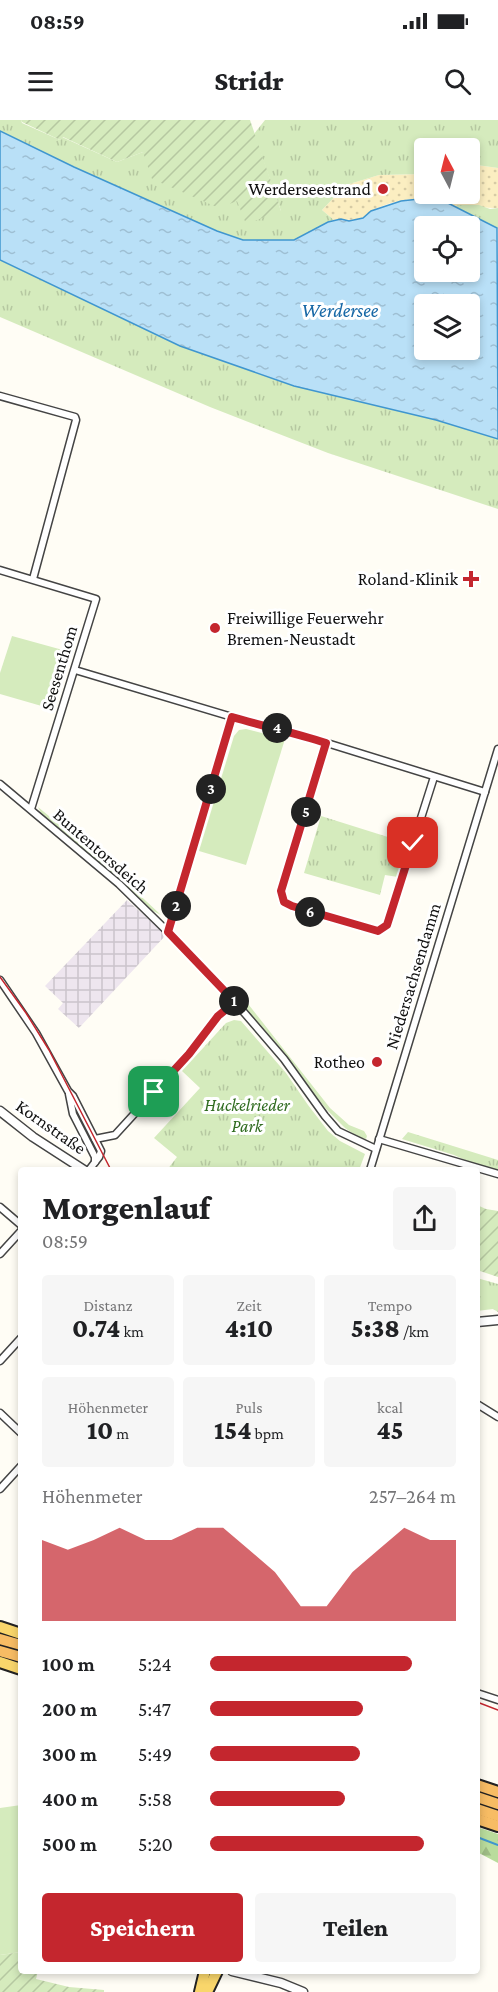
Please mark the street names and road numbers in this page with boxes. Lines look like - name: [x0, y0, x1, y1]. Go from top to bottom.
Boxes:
- street label: Seesenthom: [37, 623, 82, 713]
- street label: Buntentorsdeich: [49, 804, 153, 898]
- street label: Niedersachsendamm: [381, 900, 445, 1052]
- street label: Kornstraße: [12, 1096, 90, 1158]

